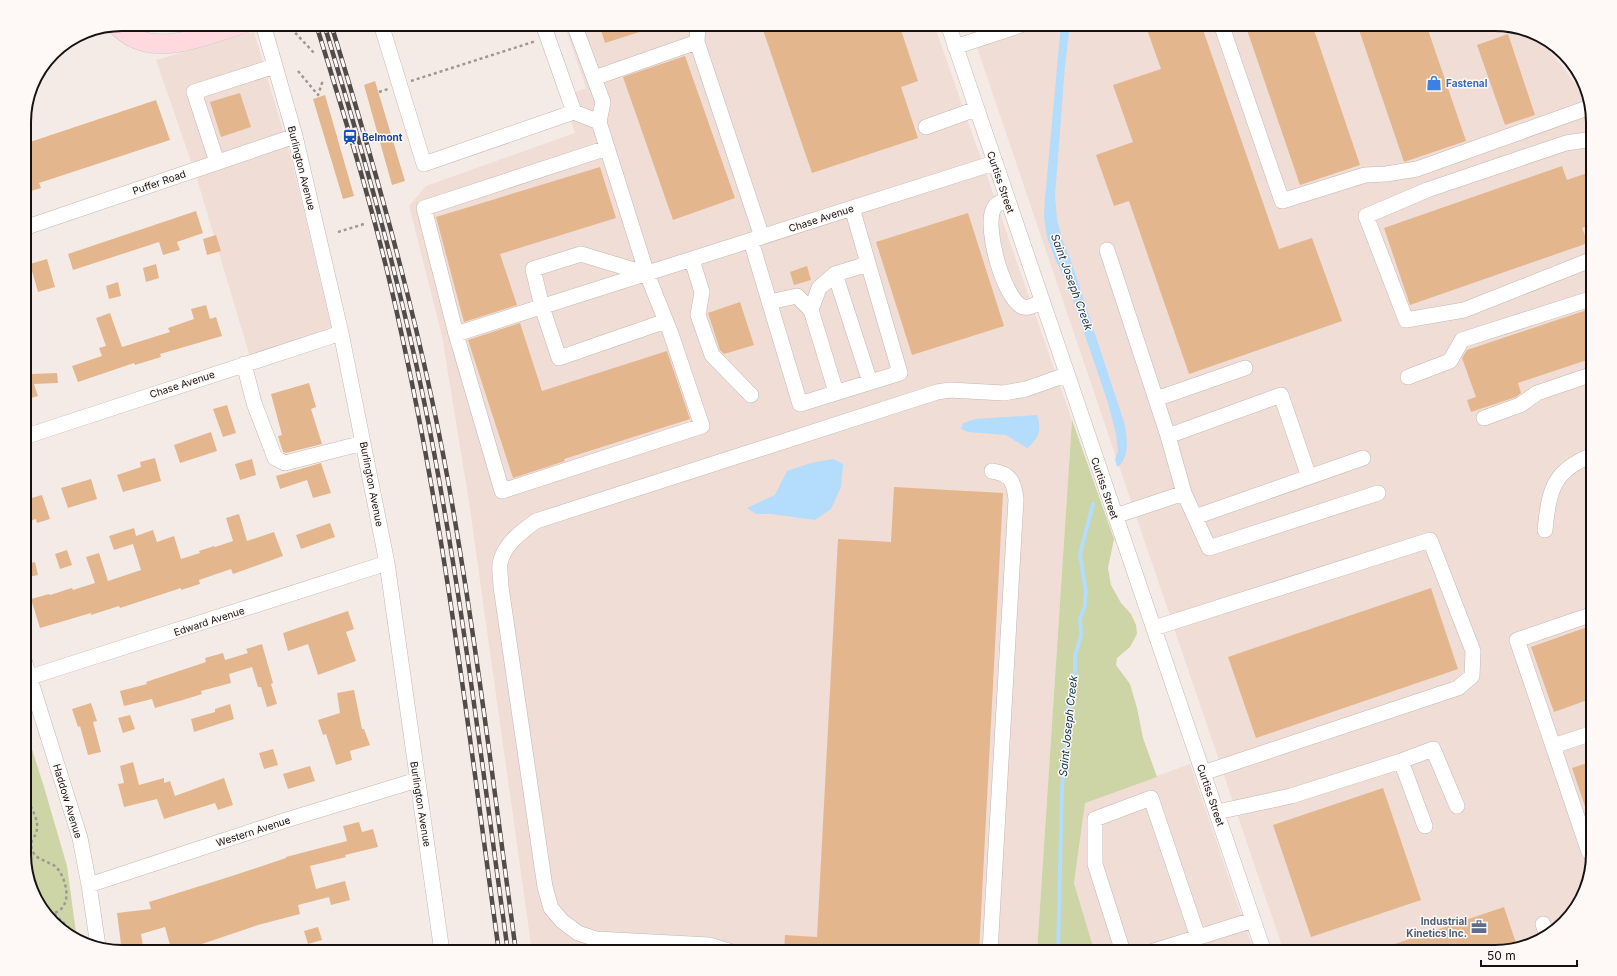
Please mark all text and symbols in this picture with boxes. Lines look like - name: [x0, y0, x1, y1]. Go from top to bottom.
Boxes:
- shop icon: Fastenal: [1425, 74, 1443, 92]
- place label: Fastenal: [1446, 77, 1488, 89]
- street label: Burlington Avenue: [286, 125, 318, 211]
- station icon: Belmont: [341, 128, 359, 146]
- place label: Belmont: [362, 131, 403, 143]
- street label: Curtiss Street: [985, 150, 1017, 215]
- street label: Puffer Road: [131, 167, 187, 197]
- street label: Chase Avenue: [787, 202, 855, 234]
- water label: Saint Joseph Creek: [1048, 232, 1096, 333]
- street label: Chase Avenue: [148, 368, 216, 400]
- street label: Burlington Avenue: [358, 441, 386, 528]
- street label: Curtiss Street: [1089, 456, 1121, 521]
- street label: Edward Avenue: [172, 604, 246, 638]
- water label: Saint Joseph Creek: [1056, 674, 1080, 777]
- street label: Burlington Avenue: [408, 760, 434, 848]
- street label: Haddow Avenue: [51, 762, 85, 840]
- street label: Curtiss Street: [1195, 763, 1227, 828]
- street label: Western Avenue: [214, 813, 292, 849]
- place label: Industrial Kinetics Inc.: [1406, 915, 1467, 939]
- office icon: Industrial Kinetics Inc.: [1470, 918, 1488, 936]
- scale bar: [1481, 942, 1577, 968]
- text: 50 m: [1487, 948, 1516, 963]

